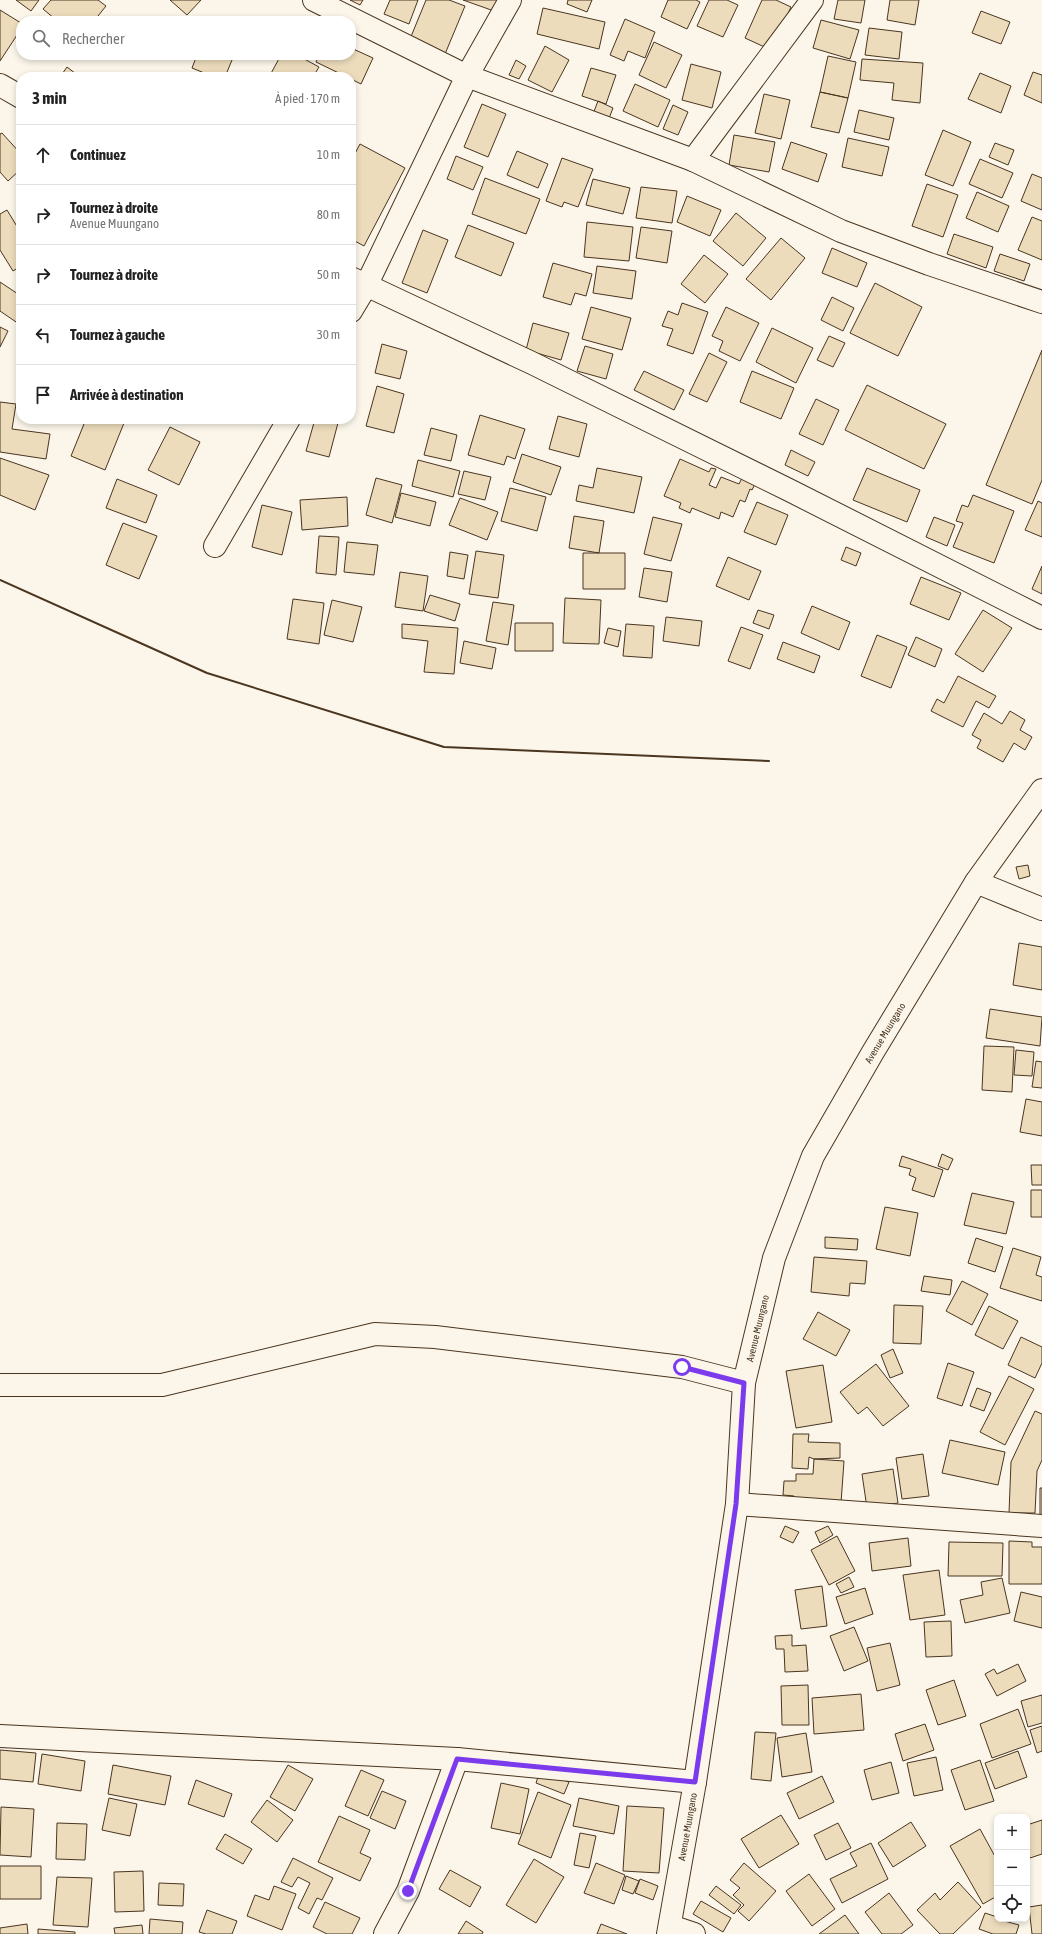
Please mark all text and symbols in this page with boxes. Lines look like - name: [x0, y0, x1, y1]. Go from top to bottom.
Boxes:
- search box: [16, 16, 356, 60]
- icon: search: [30, 27, 52, 49]
- text: Rechercher: [62, 30, 124, 47]
- text: 3 min: [32, 88, 67, 108]
- text: À pied · 170 m: [275, 91, 340, 106]
- icon: ahead: [32, 144, 54, 166]
- text: Continuez: [70, 146, 126, 163]
- text: 10 m: [317, 147, 340, 162]
- text: Tournez à droite: [70, 199, 158, 216]
- icon: right: [32, 204, 54, 226]
- text: 80 m: [317, 207, 340, 222]
- text: Avenue Muungano: [70, 216, 159, 231]
- icon: right: [32, 264, 54, 286]
- text: Tournez à droite: [70, 266, 158, 283]
- text: 50 m: [317, 267, 340, 282]
- icon: left: [32, 324, 54, 346]
- text: Tournez à gauche: [70, 326, 165, 343]
- text: 30 m: [317, 327, 340, 342]
- icon: arrive: [32, 384, 54, 406]
- text: Arrivée à destination: [70, 386, 184, 403]
- street label: Avenue Muungano: [863, 1001, 908, 1065]
- street label: Avenue Muungano: [744, 1293, 771, 1363]
- route start: [673, 1358, 691, 1376]
- street label: Avenue Muungano: [676, 1792, 699, 1862]
- map controls: [994, 1814, 1030, 1922]
- button: +: [994, 1814, 1030, 1850]
- button: −: [994, 1850, 1030, 1886]
- route end: [399, 1882, 417, 1900]
- button: locate: [994, 1886, 1030, 1922]

